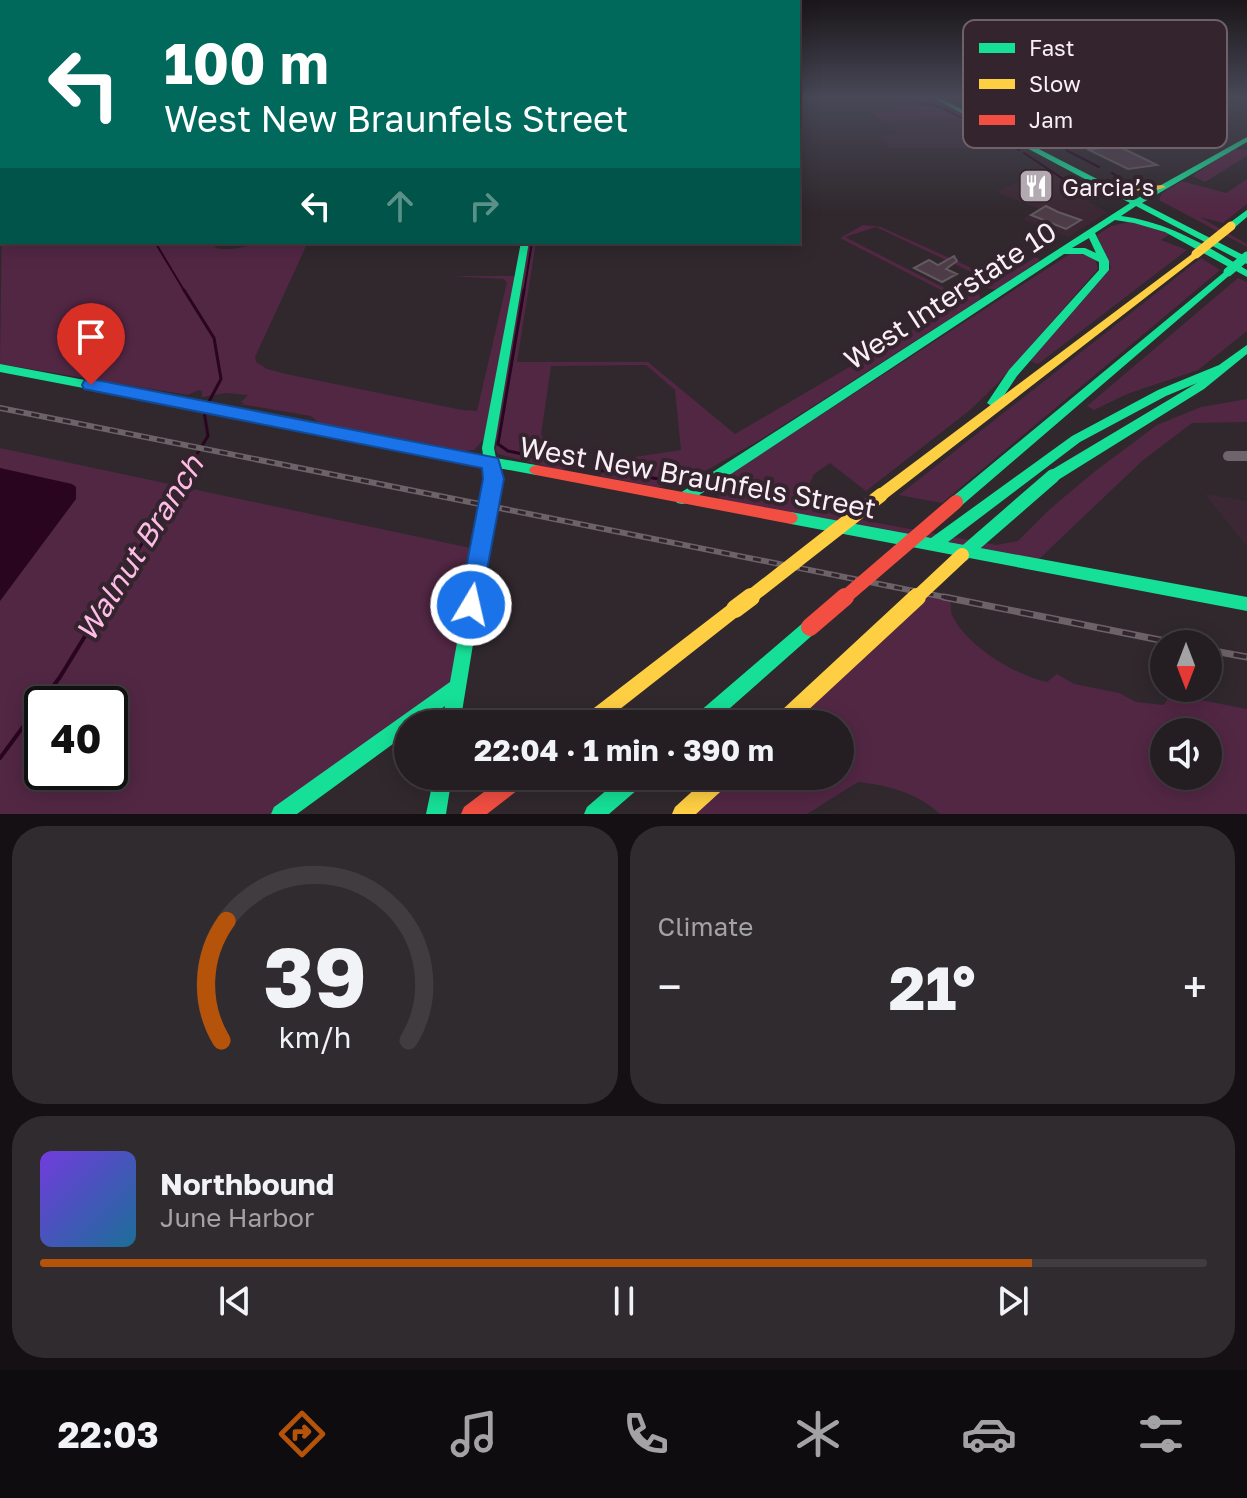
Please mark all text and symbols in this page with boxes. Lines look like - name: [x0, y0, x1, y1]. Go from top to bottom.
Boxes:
- legend: [963, 20, 1227, 148]
- text: 100 m: [164, 29, 329, 96]
- icon: left: [32, 32, 136, 136]
- text: Fast: [1029, 34, 1075, 61]
- text: Slow: [1029, 70, 1081, 97]
- text: West New Braunfels Street: [164, 97, 628, 140]
- text: Jam: [1029, 106, 1073, 133]
- restaurant icon: Garcia’s: [1017, 167, 1055, 205]
- place label: Garcia’s: [1062, 172, 1154, 201]
- icon: left: [294, 184, 338, 228]
- icon: ahead: [378, 184, 422, 228]
- icon: right: [462, 184, 506, 228]
- street label: West Interstate 10: [838, 214, 1062, 376]
- pin: [57, 303, 125, 385]
- icon: arrive: [69, 315, 113, 359]
- street label: West New Braunfels Street: [517, 429, 879, 525]
- water label: Walnut Branch: [68, 447, 211, 647]
- position arrow: [429, 563, 513, 647]
- north arrow: [1150, 630, 1222, 702]
- map controls: [1150, 630, 1222, 790]
- speed limit sign: 40: [24, 686, 128, 790]
- button: sound: [1150, 718, 1222, 790]
- text: 22:04 · 1 min · 390 m: [474, 732, 774, 768]
- text: Climate: [658, 911, 753, 942]
- text: 39: [263, 925, 367, 1025]
- text: 21°: [889, 951, 976, 1023]
- text: −: [658, 960, 682, 1013]
- text: +: [1183, 960, 1207, 1013]
- text: km/h: [278, 1020, 351, 1054]
- text: Northbound: [160, 1166, 334, 1202]
- text: June Harbor: [160, 1202, 314, 1233]
- icon: previous: [213, 1279, 257, 1323]
- icon: pause: [602, 1279, 646, 1323]
- icon: next: [991, 1279, 1035, 1323]
- icon: directions: [274, 1406, 330, 1462]
- icon: music: [446, 1406, 502, 1462]
- icon: phone: [618, 1406, 674, 1462]
- icon: climate: [790, 1406, 846, 1462]
- icon: car: [961, 1406, 1017, 1462]
- icon: filters: [1133, 1406, 1189, 1462]
- text: 22:03: [58, 1413, 159, 1456]

